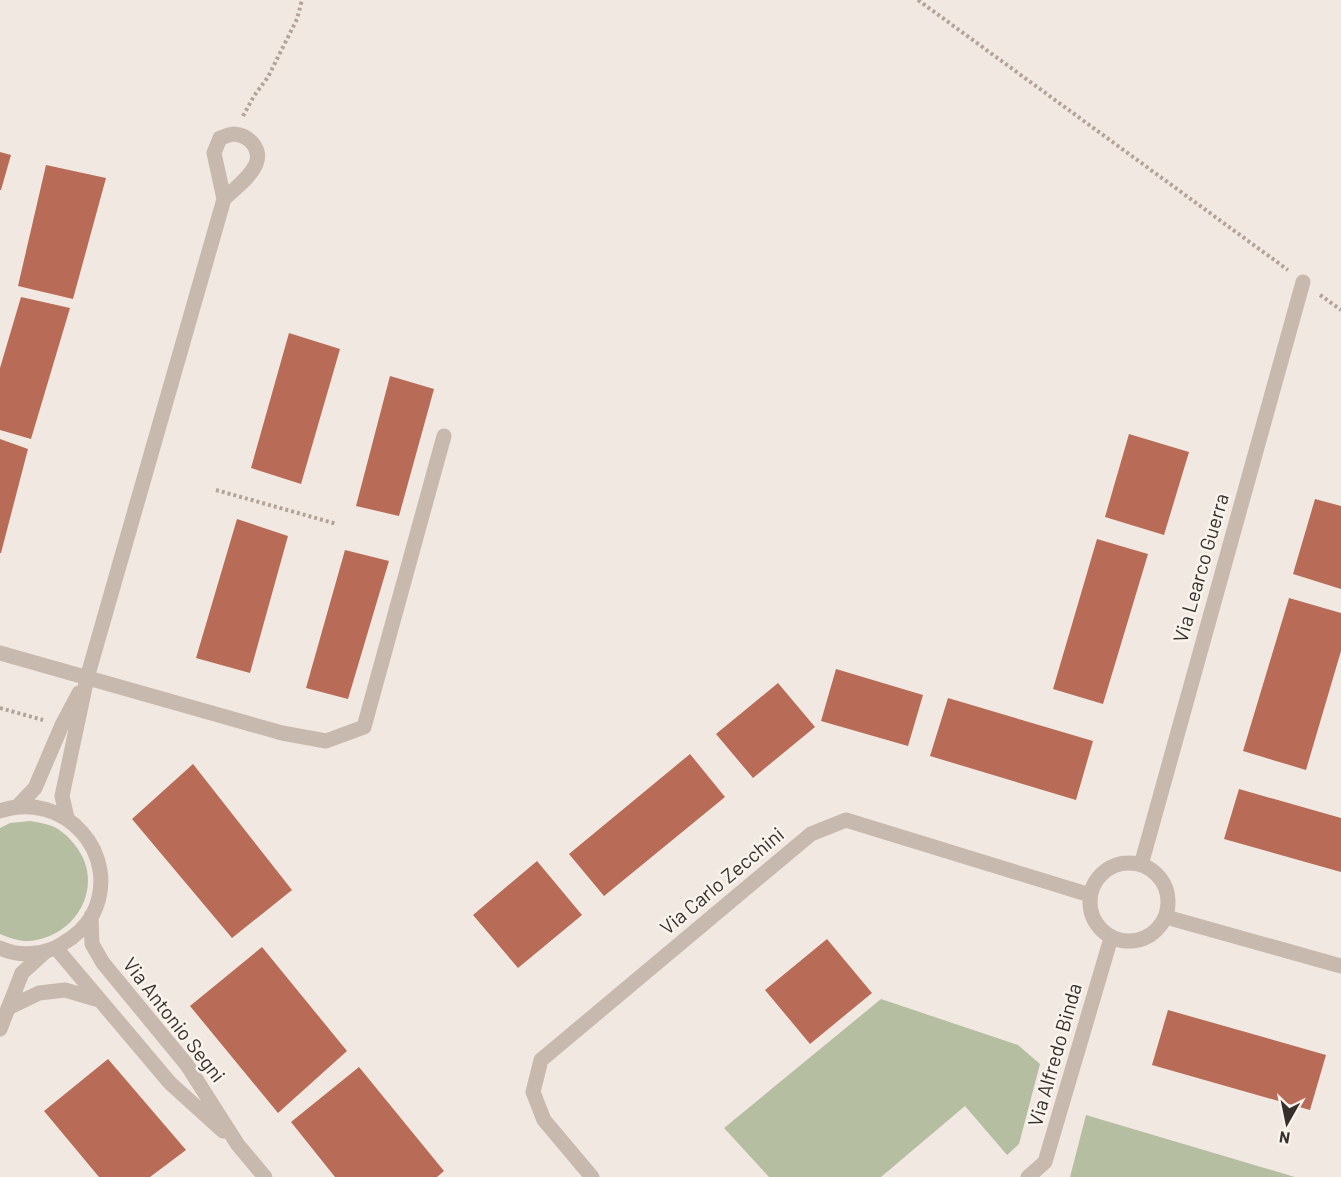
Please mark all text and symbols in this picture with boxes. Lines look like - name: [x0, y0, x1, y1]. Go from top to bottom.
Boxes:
- street label: Via Learco Guerra: [1167, 490, 1233, 645]
- street label: Via Carlo Zecchini: [655, 821, 788, 939]
- street label: Via Antonio Segni: [119, 952, 231, 1087]
- street label: Via Alfredo Binda: [1022, 980, 1086, 1129]
- north arrow: [1257, 1093, 1317, 1153]
- text: N: [1278, 1128, 1291, 1149]

